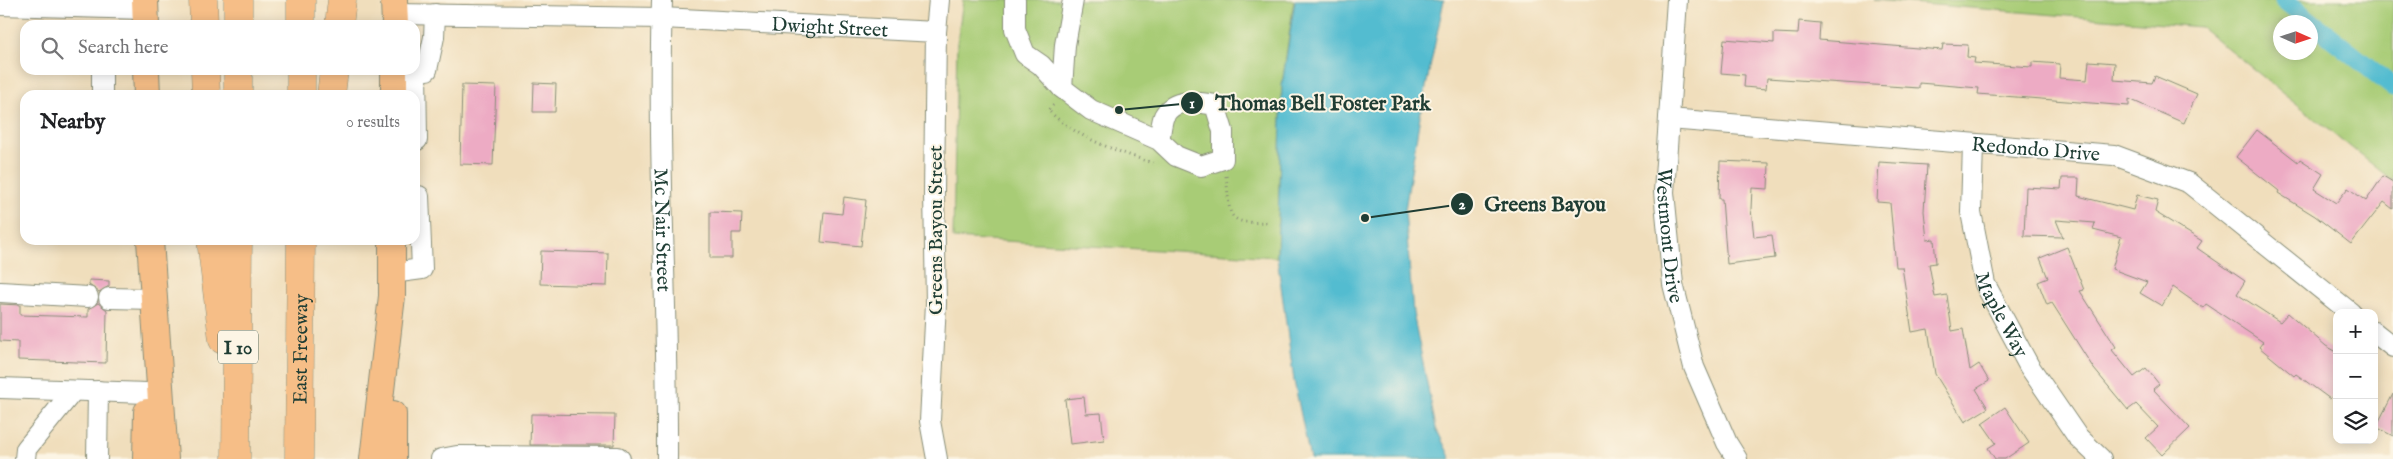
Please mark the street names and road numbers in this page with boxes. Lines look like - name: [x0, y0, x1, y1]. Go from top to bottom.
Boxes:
- street label: Dwight Street: [771, 13, 889, 44]
- street label: Redondo Drive: [1970, 133, 2101, 168]
- street label: Greens Bayou Street: [924, 145, 949, 315]
- street label: Westmont Drive: [1650, 167, 1688, 306]
- street label: Mc Nair Street: [648, 168, 676, 292]
- street label: Maple Way: [1969, 270, 2033, 362]
- street label: East Freeway: [289, 294, 315, 404]
- road number: I 10: [218, 331, 258, 364]

